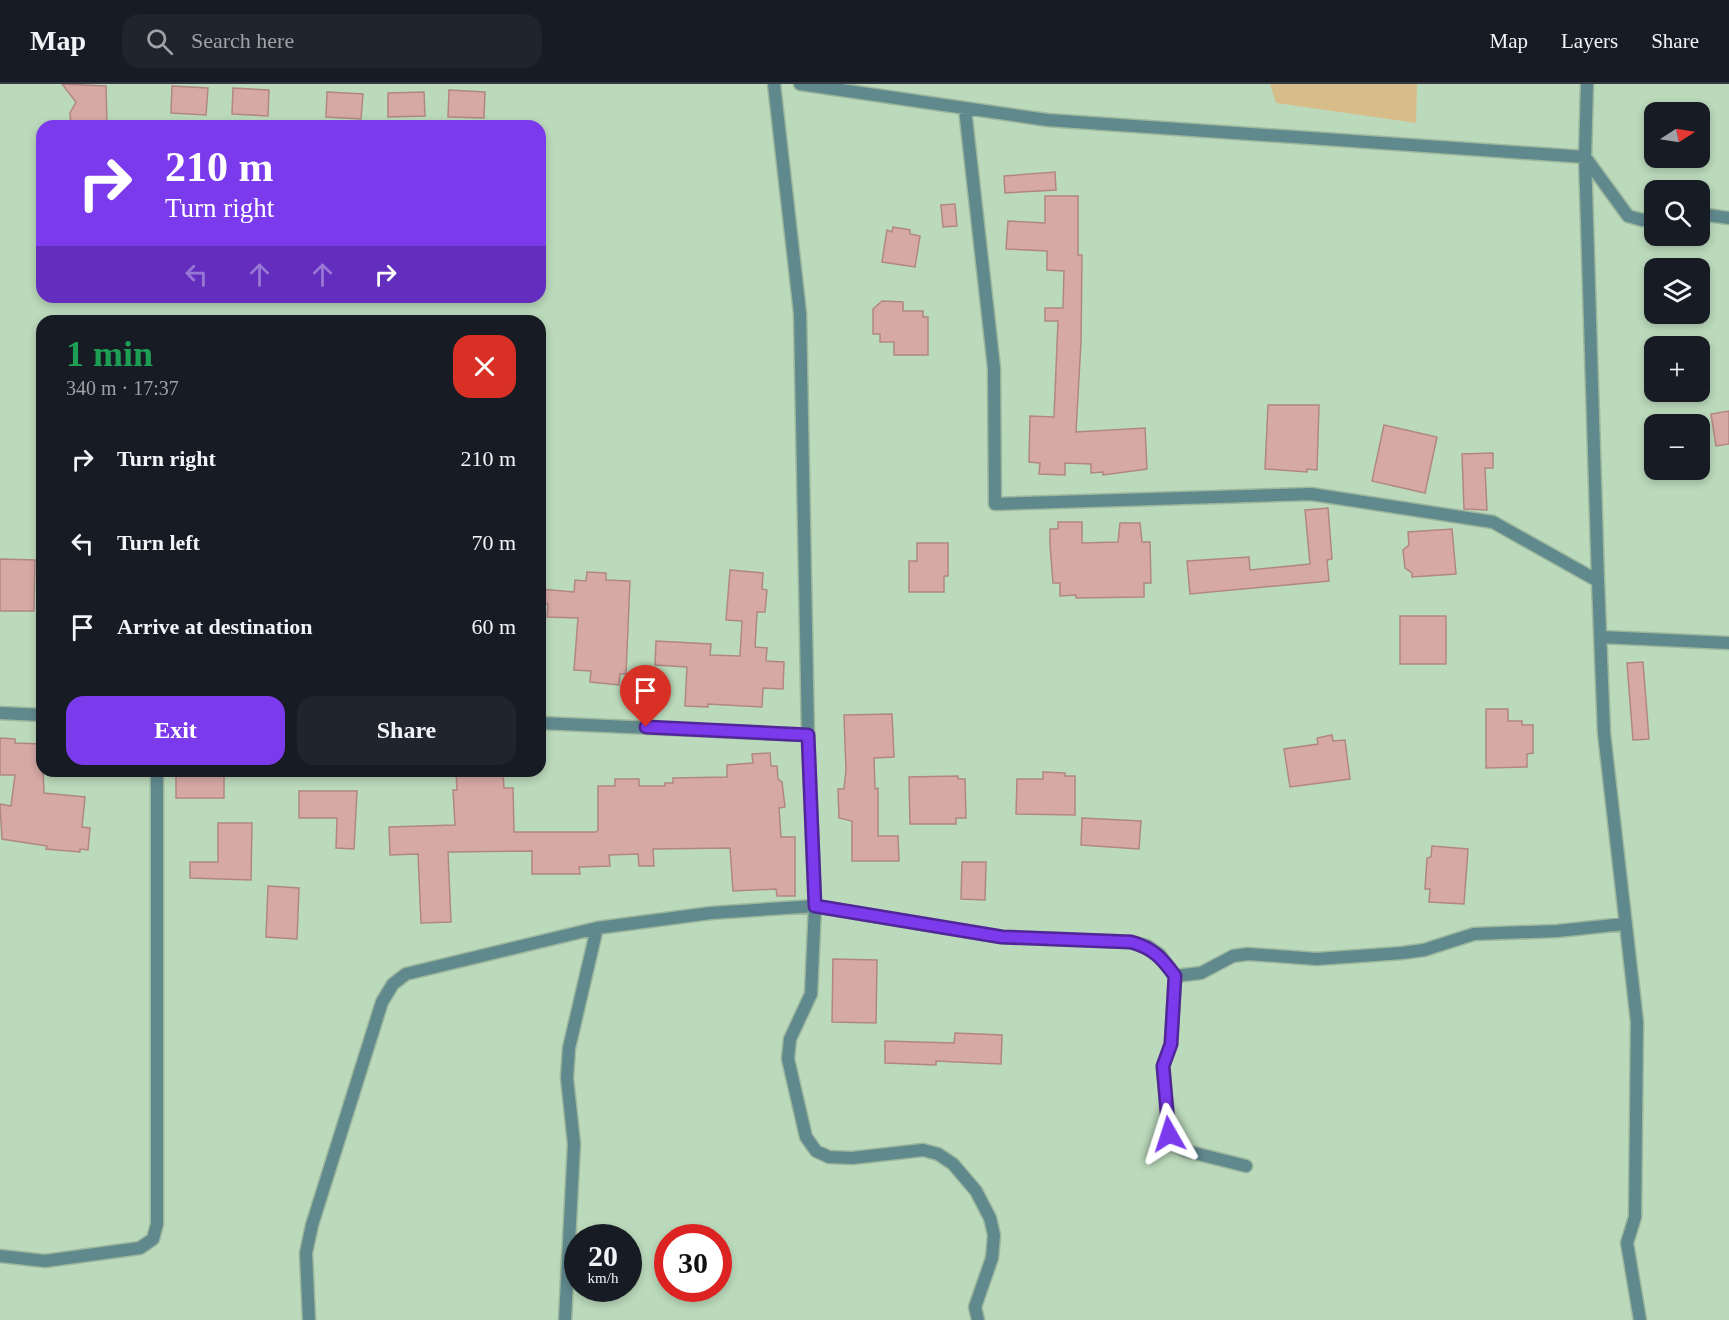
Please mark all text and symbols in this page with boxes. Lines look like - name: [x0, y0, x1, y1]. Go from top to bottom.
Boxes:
- search box: [122, 14, 542, 68]
- text: Map: [30, 25, 86, 56]
- icon: search: [143, 25, 176, 58]
- text: Search here: [191, 28, 294, 53]
- text: Map: [1490, 29, 1528, 53]
- text: Layers: [1561, 29, 1618, 53]
- text: Share: [1651, 29, 1699, 53]
- north arrow: [1644, 102, 1710, 168]
- map controls: [1644, 102, 1710, 480]
- icon: right: [66, 144, 144, 222]
- text: 210 m: [165, 144, 274, 190]
- button: search: [1644, 180, 1710, 246]
- text: Turn right: [165, 193, 274, 223]
- icon: left: [180, 258, 213, 291]
- icon: ahead: [243, 258, 276, 291]
- icon: ahead: [306, 258, 339, 291]
- icon: right: [369, 258, 402, 291]
- button: layers: [1644, 258, 1710, 324]
- text: 1 min: [66, 334, 153, 374]
- button: close: [453, 335, 516, 398]
- button: +: [1644, 336, 1710, 402]
- text: 340 m · 17:37: [66, 377, 179, 399]
- button: −: [1644, 414, 1710, 480]
- icon: right: [66, 443, 99, 476]
- text: Turn right: [117, 446, 216, 471]
- text: 210 m: [460, 446, 516, 471]
- icon: left: [66, 527, 99, 560]
- text: Turn left: [117, 530, 200, 555]
- text: 70 m: [471, 530, 516, 555]
- icon: arrive: [66, 611, 99, 644]
- text: Arrive at destination: [117, 614, 313, 639]
- text: 60 m: [471, 614, 516, 639]
- pin: [620, 665, 671, 727]
- icon: arrive: [629, 674, 662, 707]
- button: Exit: [66, 696, 285, 765]
- button: Share: [297, 696, 516, 765]
- position arrow: [1137, 1102, 1201, 1166]
- speed limit sign: 30: [654, 1224, 732, 1302]
- text: 20: [588, 1239, 618, 1272]
- text: km/h: [588, 1270, 618, 1286]

